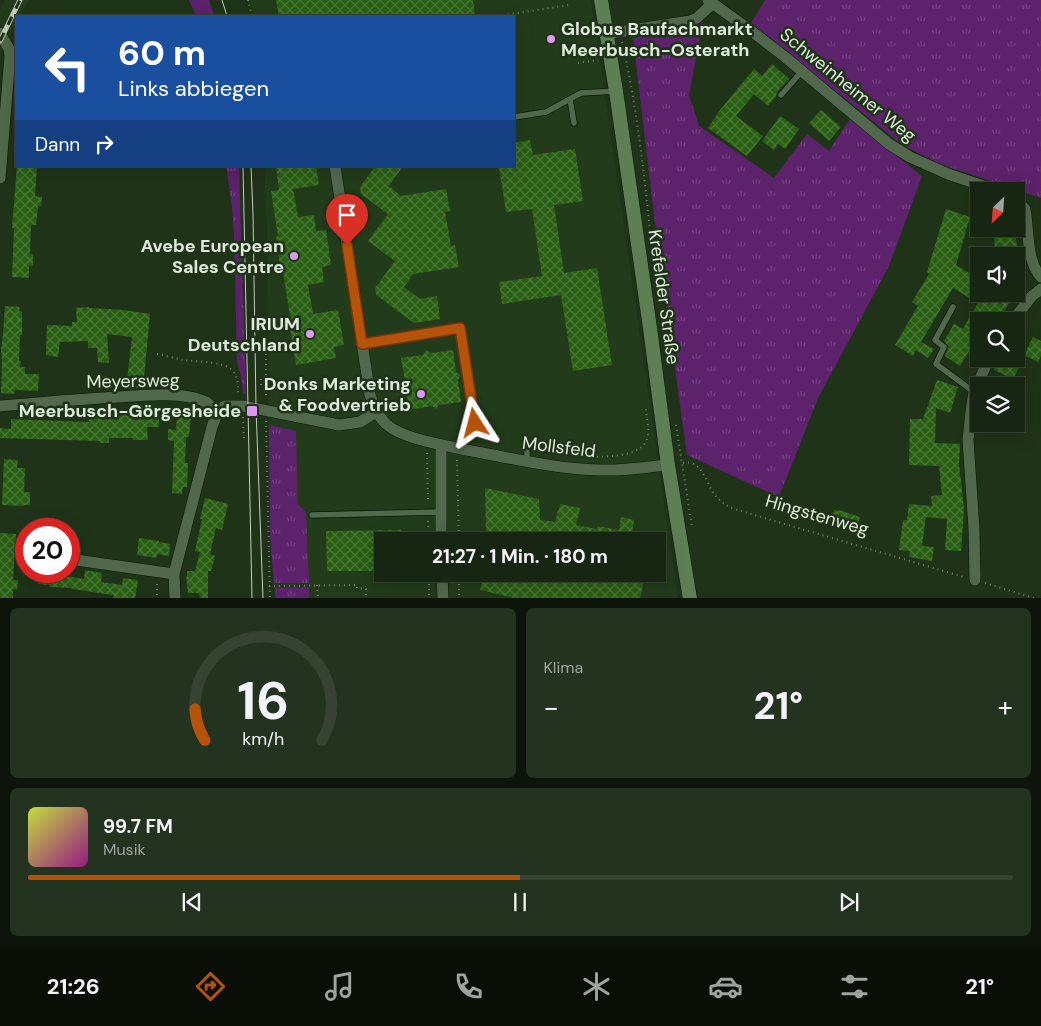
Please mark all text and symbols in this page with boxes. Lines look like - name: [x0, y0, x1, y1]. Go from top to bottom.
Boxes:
- place label: Globus Baufachmarkt Meerbusch-Osterath: [561, 17, 753, 62]
- street label: Schweinheimer Weg: [775, 23, 921, 147]
- text: 60 m: [118, 30, 206, 76]
- marker: Globus Baufachmarkt Meerbusch-Osterath: [545, 33, 557, 45]
- icon: left: [35, 35, 100, 100]
- text: Links abbiegen: [118, 74, 269, 103]
- icon: right: [90, 130, 118, 158]
- text: Dann: [35, 132, 80, 157]
- north arrow: [970, 182, 1025, 238]
- map controls: [970, 182, 1025, 432]
- pin: [326, 194, 368, 245]
- icon: arrive: [333, 201, 361, 229]
- street label: Krefelder Straße: [643, 228, 685, 366]
- place label: Avebe European Sales Centre: [141, 234, 284, 279]
- button: sound: [970, 247, 1025, 302]
- marker: Avebe European Sales Centre: [288, 250, 300, 262]
- place label: IRIUM Deutschland: [188, 312, 300, 357]
- button: search: [970, 312, 1025, 367]
- marker: IRIUM Deutschland: [304, 328, 316, 340]
- street label: Meyersweg: [86, 368, 180, 394]
- place label: Donks Marketing & Foodvertrieb: [264, 372, 411, 417]
- button: layers: [970, 377, 1025, 432]
- marker: Donks Marketing & Foodvertrieb: [415, 388, 427, 400]
- position arrow: [448, 396, 500, 448]
- place label: Meerbusch-Görgesheide: [19, 399, 241, 423]
- marker: Meerbusch-Görgesheide: [245, 404, 259, 418]
- street label: Mollsfeld: [521, 431, 597, 463]
- street label: Hingstenweg: [762, 489, 872, 541]
- speed limit sign: 20: [15, 518, 80, 583]
- text: 21:27 · 1 Min. · 180 m: [432, 544, 608, 569]
- text: Klima: [544, 657, 583, 678]
- text: 16: [237, 667, 289, 735]
- text: 21°: [753, 681, 803, 731]
- text: −: [544, 689, 559, 726]
- text: +: [998, 689, 1013, 726]
- text: km/h: [242, 727, 284, 751]
- text: 99.7 FM: [103, 814, 173, 839]
- text: Musik: [103, 839, 146, 860]
- icon: previous: [178, 888, 206, 916]
- icon: pause: [506, 888, 534, 916]
- icon: next: [835, 888, 863, 916]
- icon: directions: [193, 969, 228, 1004]
- icon: music: [322, 969, 357, 1004]
- icon: phone: [451, 969, 486, 1004]
- icon: climate: [579, 969, 614, 1004]
- icon: car: [708, 969, 743, 1004]
- icon: filters: [837, 969, 872, 1004]
- text: 21:26: [47, 972, 100, 1001]
- text: 21°: [965, 972, 994, 1001]

